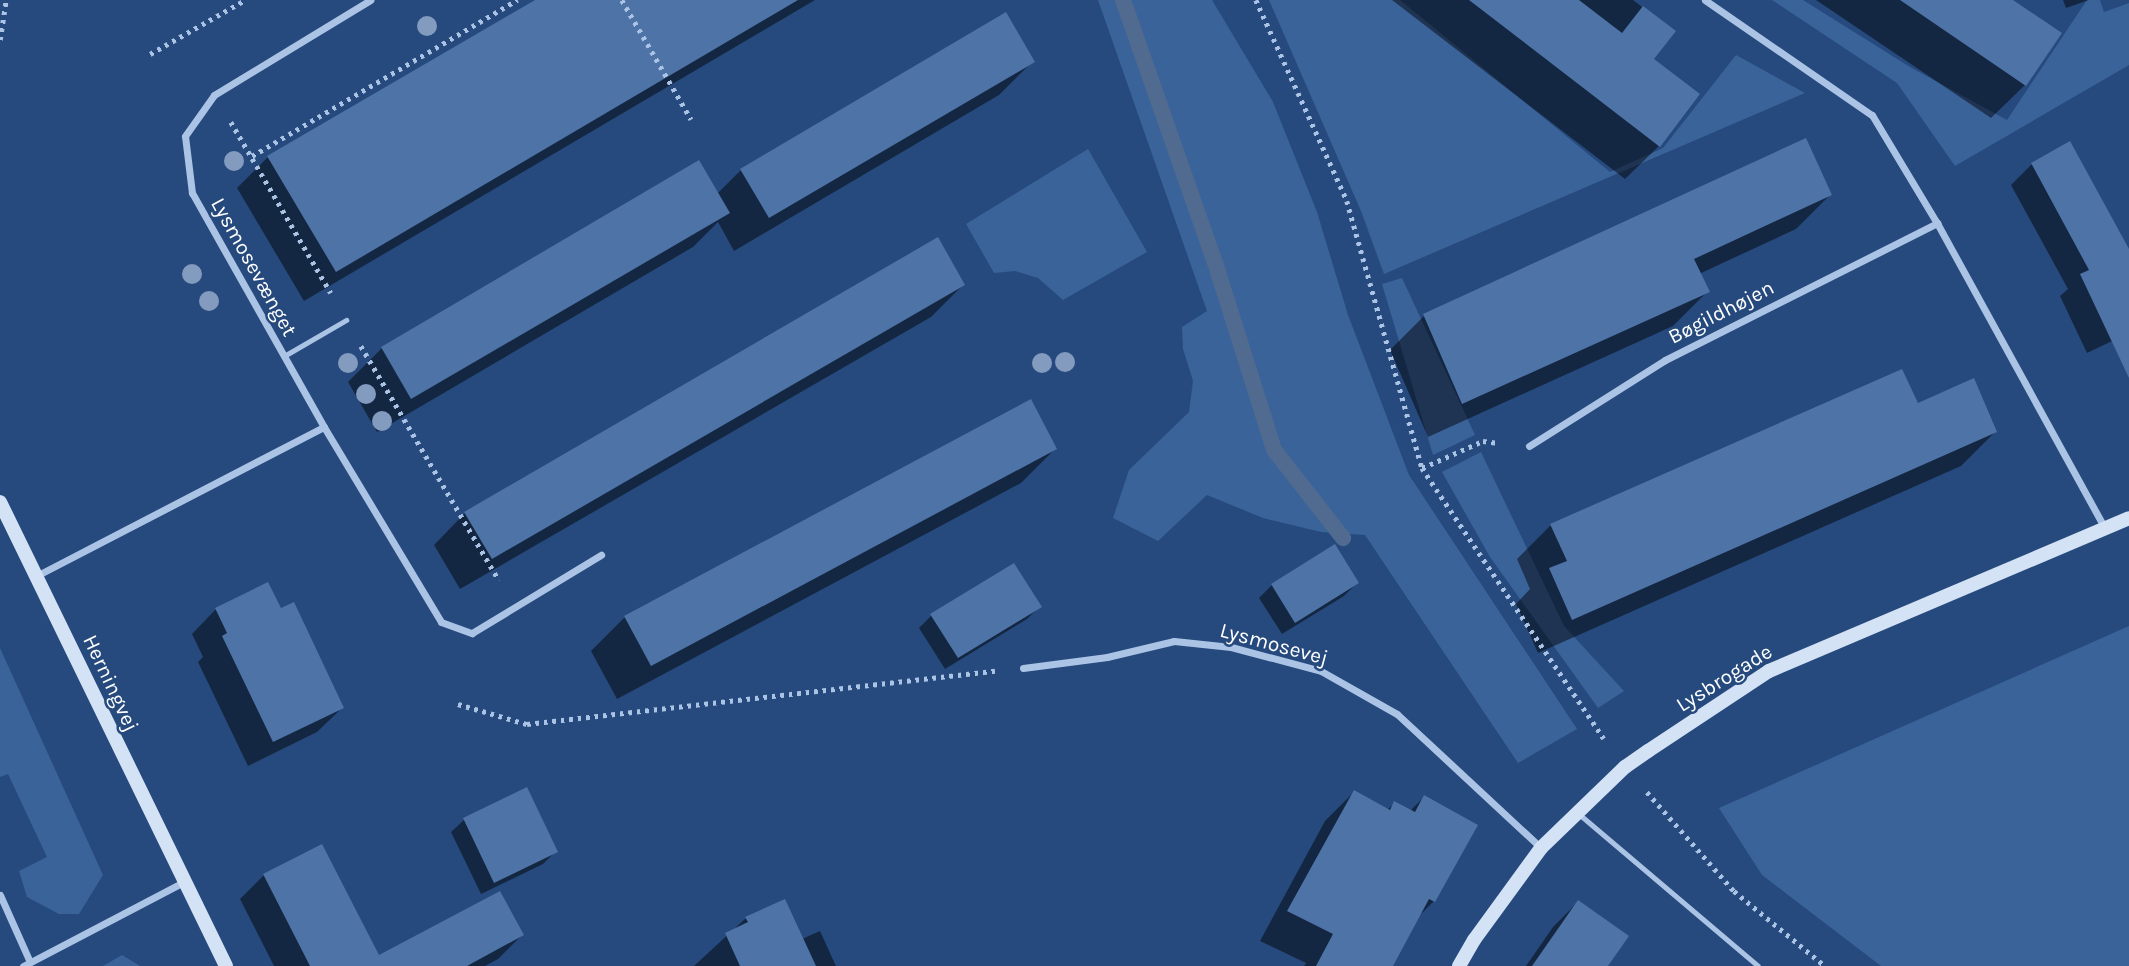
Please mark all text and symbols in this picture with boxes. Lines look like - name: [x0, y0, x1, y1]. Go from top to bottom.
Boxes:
- street label: Lysmosevænget: [206, 193, 302, 341]
- street label: Bøgildhøjen: [1664, 275, 1778, 349]
- street label: Lysmosevej: [1217, 617, 1331, 671]
- street label: Herningvej: [78, 631, 144, 735]
- street label: Lysbrogade: [1671, 639, 1777, 717]

